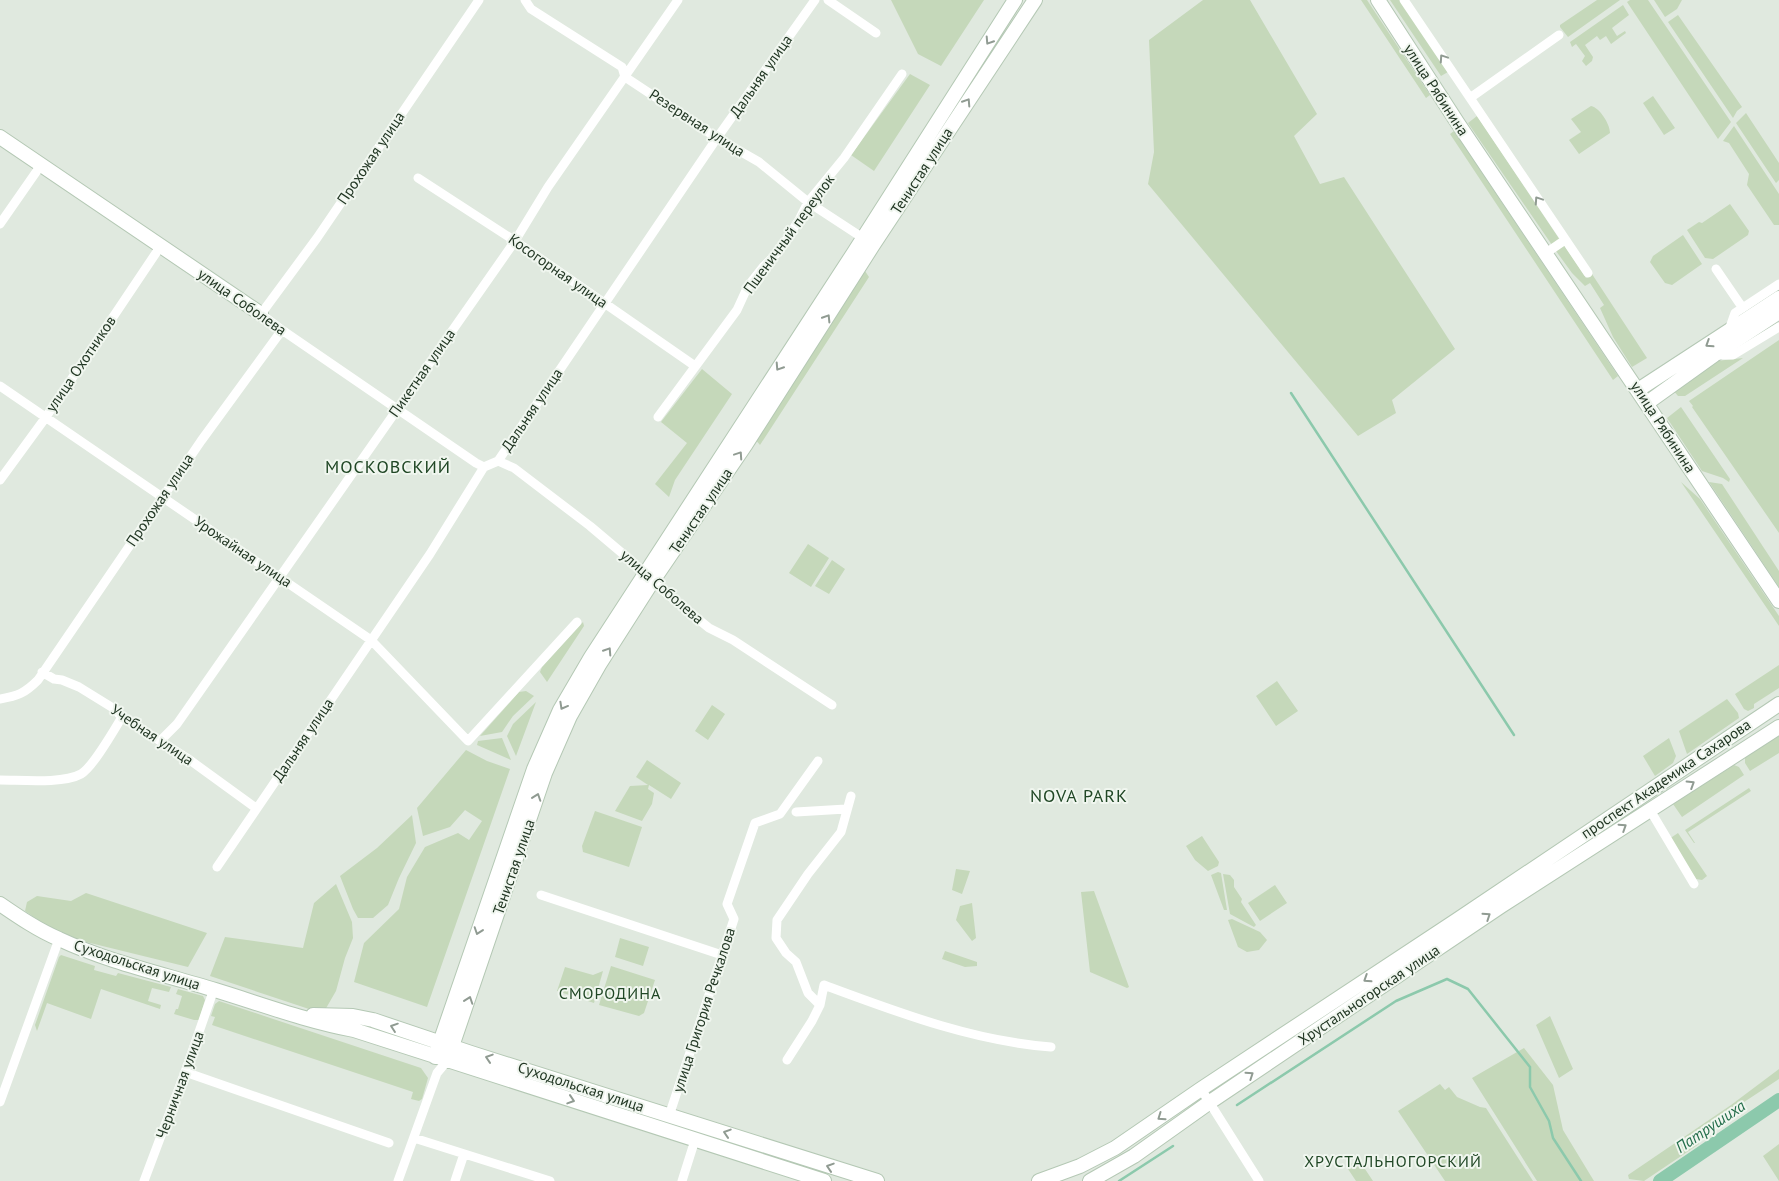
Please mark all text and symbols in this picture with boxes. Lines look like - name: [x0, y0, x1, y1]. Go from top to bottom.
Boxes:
- street label: Дальняя улица: [725, 31, 796, 121]
- one-way arrow: [985, 36, 995, 45]
- street label: улица Рябинина: [1400, 40, 1473, 139]
- one-way arrow: [1439, 54, 1449, 63]
- street label: Резервная улица: [646, 85, 749, 161]
- one-way arrow: [961, 98, 970, 107]
- street label: Прохожая улица: [333, 108, 409, 208]
- street label: Тенистая улица: [887, 124, 957, 218]
- street label: Пшеничный переулок: [739, 170, 839, 297]
- one-way arrow: [1535, 196, 1544, 206]
- street label: Косогорная улица: [505, 229, 612, 312]
- street label: улица Соболева: [194, 264, 290, 339]
- street label: улица Охотников: [41, 312, 120, 415]
- one-way arrow: [820, 314, 830, 323]
- street label: Пикетная улица: [384, 325, 459, 421]
- one-way arrow: [1705, 337, 1714, 347]
- one-way arrow: [776, 362, 785, 371]
- street label: Дальняя улица: [497, 364, 566, 455]
- street label: улица Рябинина: [1627, 377, 1700, 476]
- street label: Прохожая улица: [122, 450, 198, 550]
- one-way arrow: [733, 451, 742, 461]
- district label: МОСКОВСКИЙ: [325, 455, 451, 478]
- street label: Тенистая улица: [665, 464, 736, 557]
- street label: Урожайная улица: [191, 512, 296, 591]
- street label: улица Соболева: [617, 545, 708, 628]
- one-way arrow: [602, 647, 611, 657]
- street label: Дальняя улица: [268, 694, 337, 785]
- street label: Учебная улица: [107, 700, 197, 769]
- one-way arrow: [559, 700, 569, 709]
- street label: проспект Академика Сахарова: [1577, 715, 1754, 843]
- one-way arrow: [1686, 781, 1695, 791]
- district label: NOVA PARK: [1030, 784, 1128, 807]
- one-way arrow: [531, 793, 541, 801]
- street label: Тенистая улица: [488, 817, 539, 917]
- one-way arrow: [1618, 824, 1627, 834]
- one-way arrow: [1481, 913, 1491, 922]
- street label: улица Григория Речкалова: [668, 925, 739, 1095]
- one-way arrow: [474, 927, 484, 935]
- street label: Суходольская улица: [72, 935, 203, 994]
- street label: Хрустальногорская улица: [1294, 940, 1443, 1049]
- one-way arrow: [1363, 973, 1373, 982]
- district label: СМОРОДИНА: [559, 983, 661, 1003]
- one-way arrow: [463, 997, 473, 1005]
- one-way arrow: [391, 1022, 399, 1032]
- street label: Черничная улица: [151, 1028, 208, 1141]
- one-way arrow: [485, 1054, 494, 1064]
- street label: Суходольская улица: [516, 1057, 647, 1116]
- one-way arrow: [1245, 1072, 1254, 1081]
- one-way arrow: [566, 1095, 575, 1105]
- water label: Патрушиха: [1671, 1095, 1749, 1157]
- one-way arrow: [1157, 1111, 1167, 1120]
- one-way arrow: [724, 1129, 732, 1139]
- district label: ХРУСТАЛЬНОГОРСКИЙ: [1304, 1151, 1482, 1171]
- one-way arrow: [827, 1163, 835, 1173]

